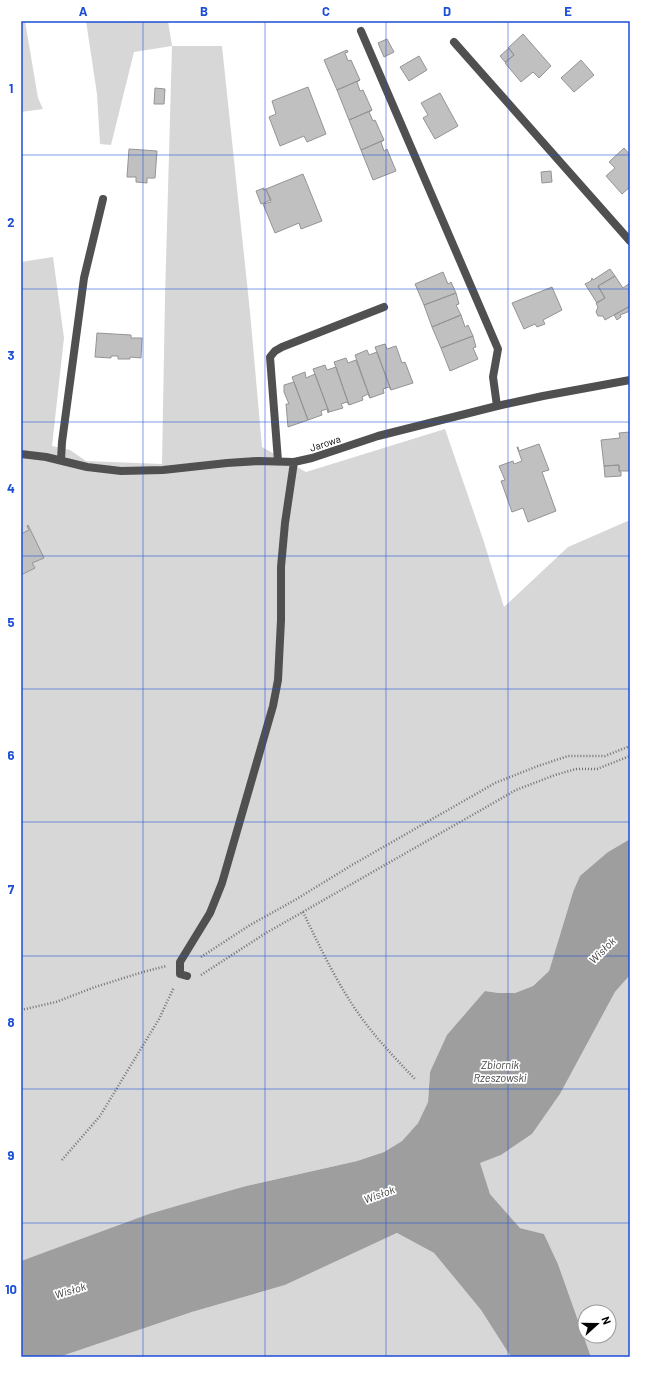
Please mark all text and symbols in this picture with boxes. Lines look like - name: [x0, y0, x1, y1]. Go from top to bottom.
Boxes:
- text: A: [79, 3, 88, 19]
- text: B: [200, 3, 208, 19]
- text: C: [322, 3, 330, 19]
- text: D: [443, 3, 451, 19]
- text: E: [564, 3, 572, 19]
- text: 1: [9, 80, 13, 96]
- text: 2: [7, 214, 15, 230]
- text: 3: [7, 347, 15, 363]
- street label: Jarowa: [308, 432, 342, 454]
- text: 4: [7, 480, 15, 496]
- text: 5: [7, 614, 15, 630]
- text: 6: [8, 747, 15, 763]
- text: 7: [8, 881, 15, 897]
- water label: Wisłok: [586, 934, 618, 966]
- text: 8: [7, 1014, 15, 1030]
- water label: Zbiornik Rzeszowski: [474, 1058, 527, 1084]
- text: 9: [8, 1147, 15, 1163]
- water label: Wisłok: [362, 1182, 397, 1206]
- water label: Wisłok: [53, 1279, 88, 1301]
- text: 10: [5, 1281, 17, 1297]
- north arrow: [577, 1304, 617, 1344]
- text: N: [599, 1314, 614, 1326]

